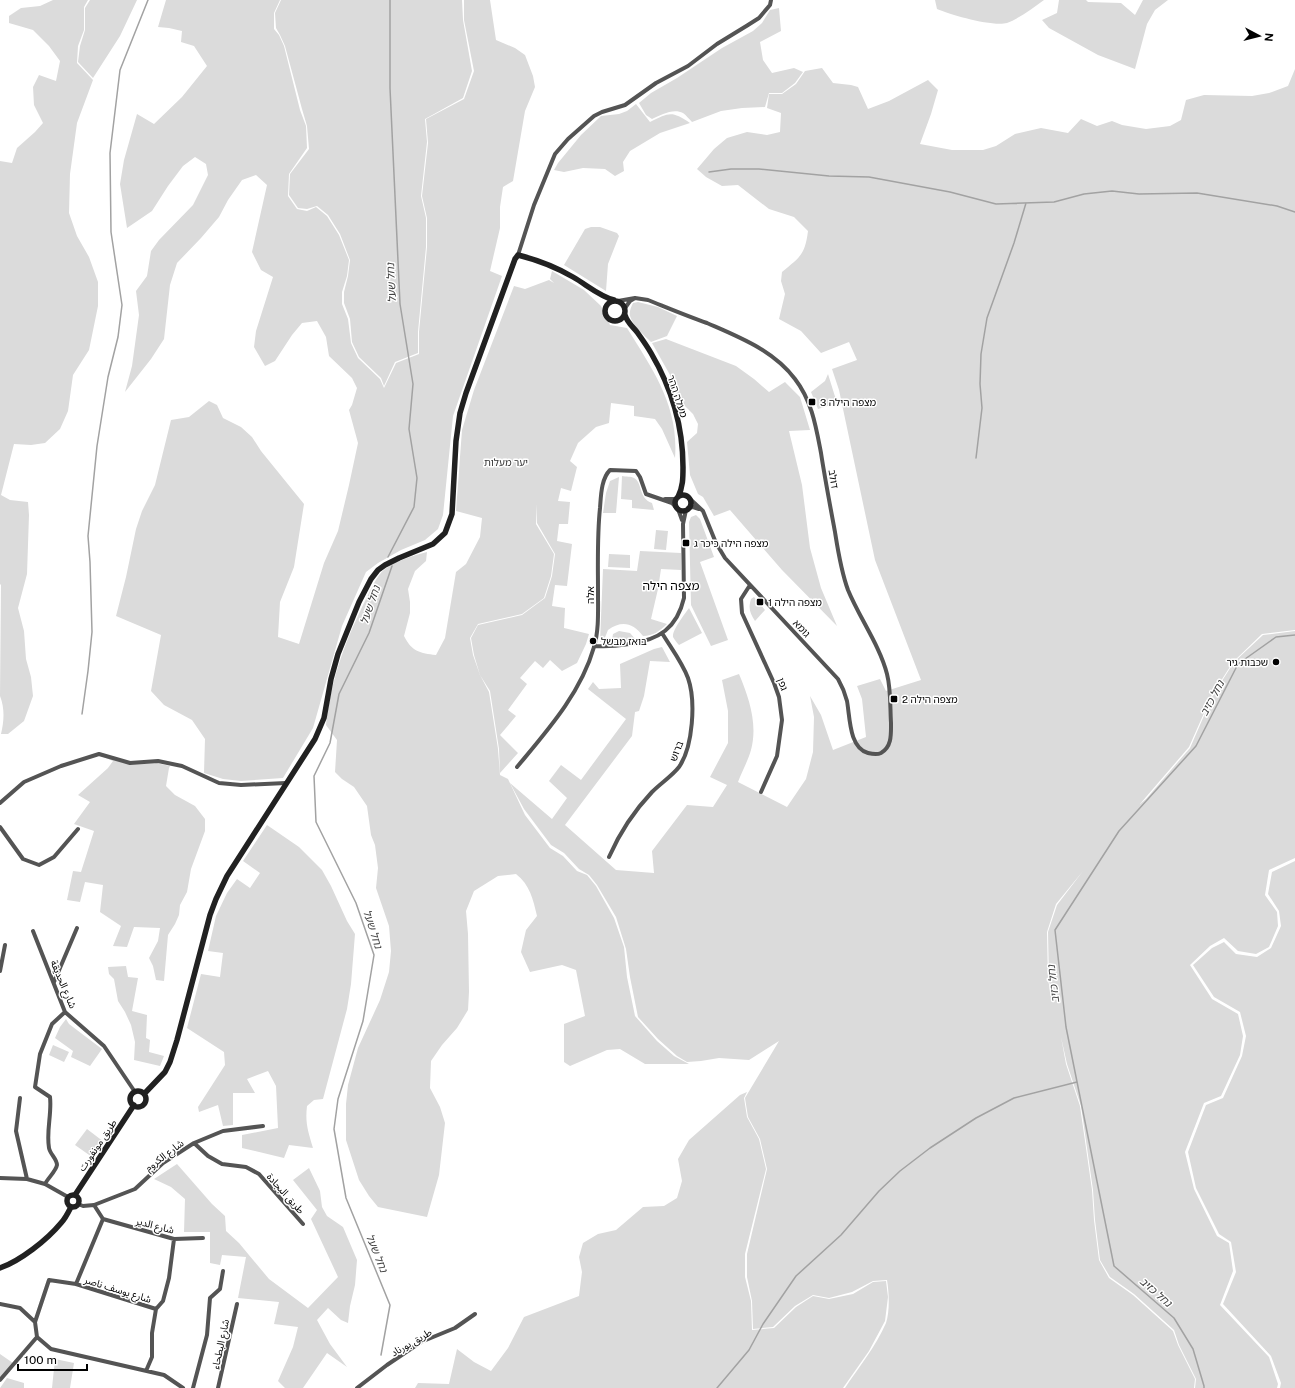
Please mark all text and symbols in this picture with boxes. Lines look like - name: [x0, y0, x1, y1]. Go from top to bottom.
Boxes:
- north arrow: [1239, 16, 1279, 56]
- text: N: [1262, 32, 1275, 42]
- water label: נחל שעל: [384, 262, 398, 303]
- street label: מעלה ההר: [665, 373, 691, 419]
- place label: מצפה הילה 3: [820, 396, 876, 408]
- marker: מצפה הילה 3: [807, 397, 817, 407]
- park label: יער מעלות: [484, 456, 528, 468]
- street label: דולב: [826, 469, 842, 490]
- place label: מצפה הילה כיכר ג: [694, 537, 769, 549]
- marker: מצפה הילה כיכר ג: [681, 538, 691, 548]
- district label: מצפה הילה: [643, 579, 699, 593]
- water label: נחל שעל: [358, 583, 382, 626]
- street label: אלה: [584, 586, 596, 604]
- place label: מצפה הילה 1: [768, 596, 822, 608]
- marker: מצפה הילה 1: [755, 597, 765, 607]
- street label: גומא: [791, 617, 813, 639]
- place label: בואז מבשל: [601, 635, 647, 647]
- marker: בואז מבשל: [588, 636, 598, 646]
- place label: שכבות גיר: [1226, 656, 1268, 668]
- marker: שכבות גיר: [1271, 657, 1281, 667]
- street label: גפן: [775, 676, 791, 692]
- water label: נחל כזיב: [1198, 678, 1227, 718]
- place label: מצפה הילה 2: [902, 693, 958, 705]
- marker: מצפה הילה 2: [889, 694, 899, 704]
- street label: ברוש: [667, 739, 685, 763]
- water label: נחל שעל: [361, 908, 385, 951]
- street label: شارع الحديقة: [47, 958, 80, 1011]
- water label: נחל כזיב: [1045, 964, 1061, 1004]
- street label: طريق مونفورت: [75, 1117, 120, 1174]
- street label: شارع الكروم: [142, 1137, 188, 1176]
- street label: طريق البجادة: [264, 1170, 307, 1217]
- street label: شارع الدير: [133, 1214, 176, 1238]
- water label: נחל שעל: [364, 1232, 390, 1275]
- street label: شارع يوسف ناصر: [81, 1273, 153, 1307]
- water label: נחל כזיב: [1138, 1275, 1175, 1310]
- street label: شارع البطحاء: [209, 1318, 233, 1371]
- street label: طريق بورناد: [388, 1325, 434, 1359]
- scale bar: [18, 1346, 87, 1372]
- text: 100 m: [24, 1353, 57, 1367]

